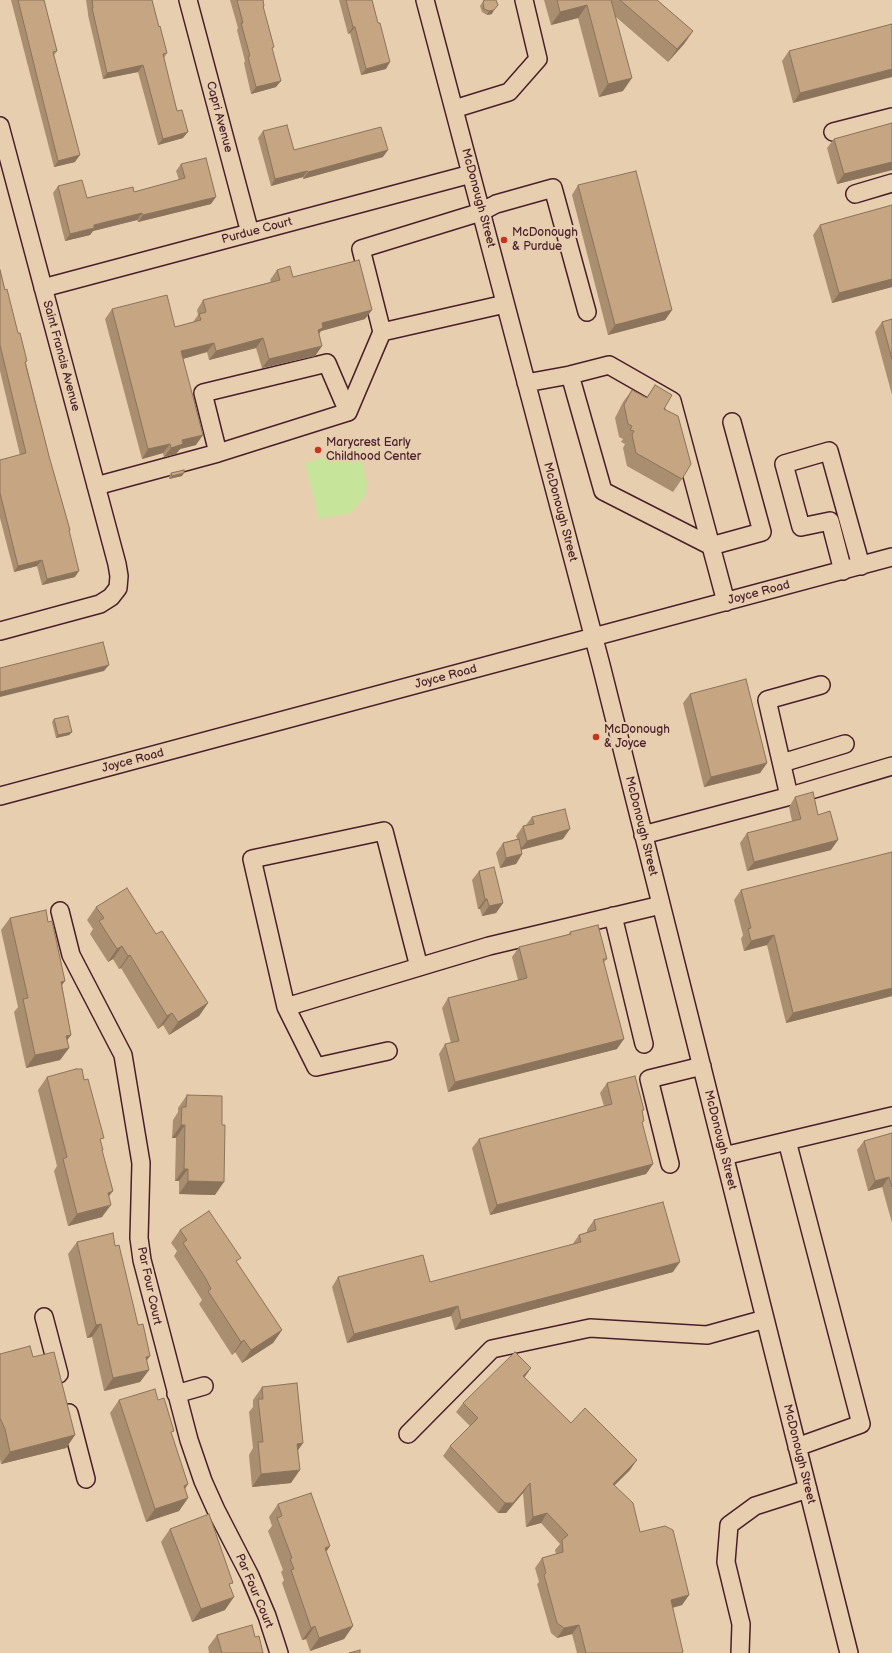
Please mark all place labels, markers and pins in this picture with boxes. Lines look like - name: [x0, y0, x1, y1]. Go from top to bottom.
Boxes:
- place label: McDonough & Purdue: [512, 226, 578, 254]
- marker: McDonough & Purdue: [499, 235, 509, 245]
- place label: Marycrest Early Childhood Center: [326, 436, 421, 464]
- marker: Marycrest Early Childhood Center: [313, 445, 323, 455]
- place label: McDonough & Joyce: [604, 723, 670, 751]
- marker: McDonough & Joyce: [591, 732, 601, 742]

